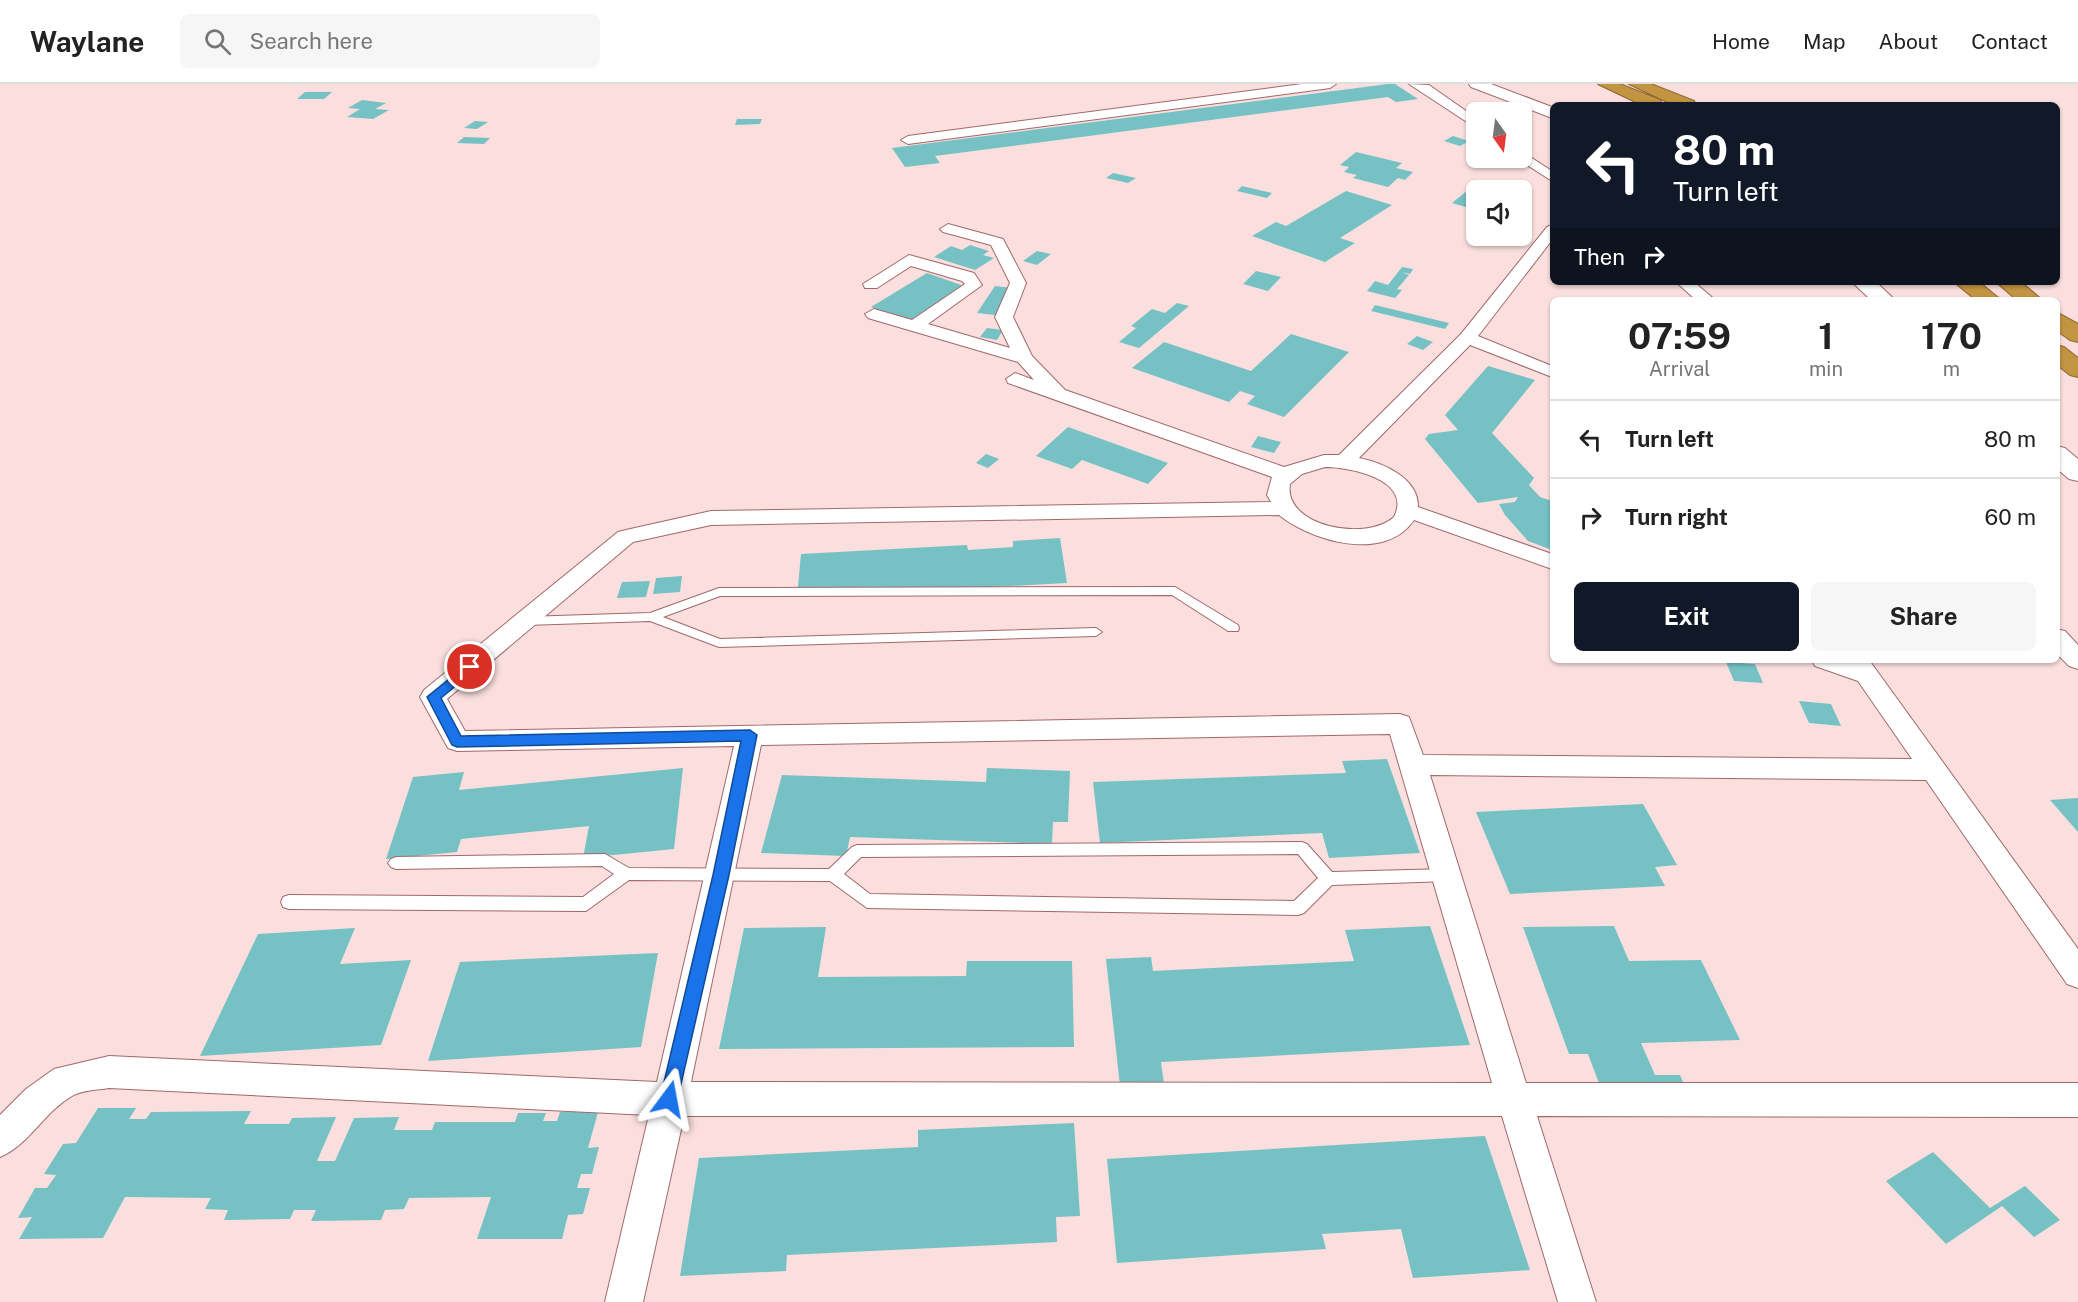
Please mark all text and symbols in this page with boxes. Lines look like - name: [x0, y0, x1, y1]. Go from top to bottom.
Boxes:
- search box: [180, 14, 600, 68]
- text: Waylane: [30, 25, 144, 58]
- icon: search: [201, 25, 234, 58]
- text: Search here: [249, 28, 373, 54]
- text: Home: [1712, 29, 1770, 54]
- text: Map: [1803, 29, 1846, 54]
- text: About: [1879, 29, 1938, 54]
- text: Contact: [1971, 29, 2048, 54]
- north arrow: [1466, 102, 1532, 168]
- map controls: [1466, 102, 1532, 246]
- text: 80 m: [1673, 125, 1775, 174]
- icon: left: [1574, 126, 1652, 204]
- text: Turn left: [1673, 175, 1779, 207]
- button: sound: [1466, 180, 1532, 246]
- icon: right: [1637, 240, 1670, 273]
- text: Then: [1574, 244, 1625, 270]
- text: 07:59: [1628, 315, 1731, 357]
- text: 1: [1818, 315, 1834, 357]
- text: 170: [1921, 315, 1982, 357]
- text: Arrival: [1649, 357, 1710, 381]
- text: min: [1809, 357, 1843, 381]
- text: m: [1943, 357, 1960, 381]
- icon: left: [1574, 423, 1607, 456]
- text: Turn left: [1625, 426, 1714, 452]
- text: 80 m: [1984, 426, 2036, 452]
- icon: right: [1574, 501, 1607, 534]
- text: Turn right: [1625, 504, 1728, 530]
- text: 60 m: [1985, 504, 2036, 530]
- button: Exit: [1574, 582, 1799, 651]
- button: Share: [1811, 582, 2036, 651]
- pin: [444, 641, 495, 692]
- icon: arrive: [453, 650, 486, 683]
- position arrow: [637, 1067, 701, 1131]

